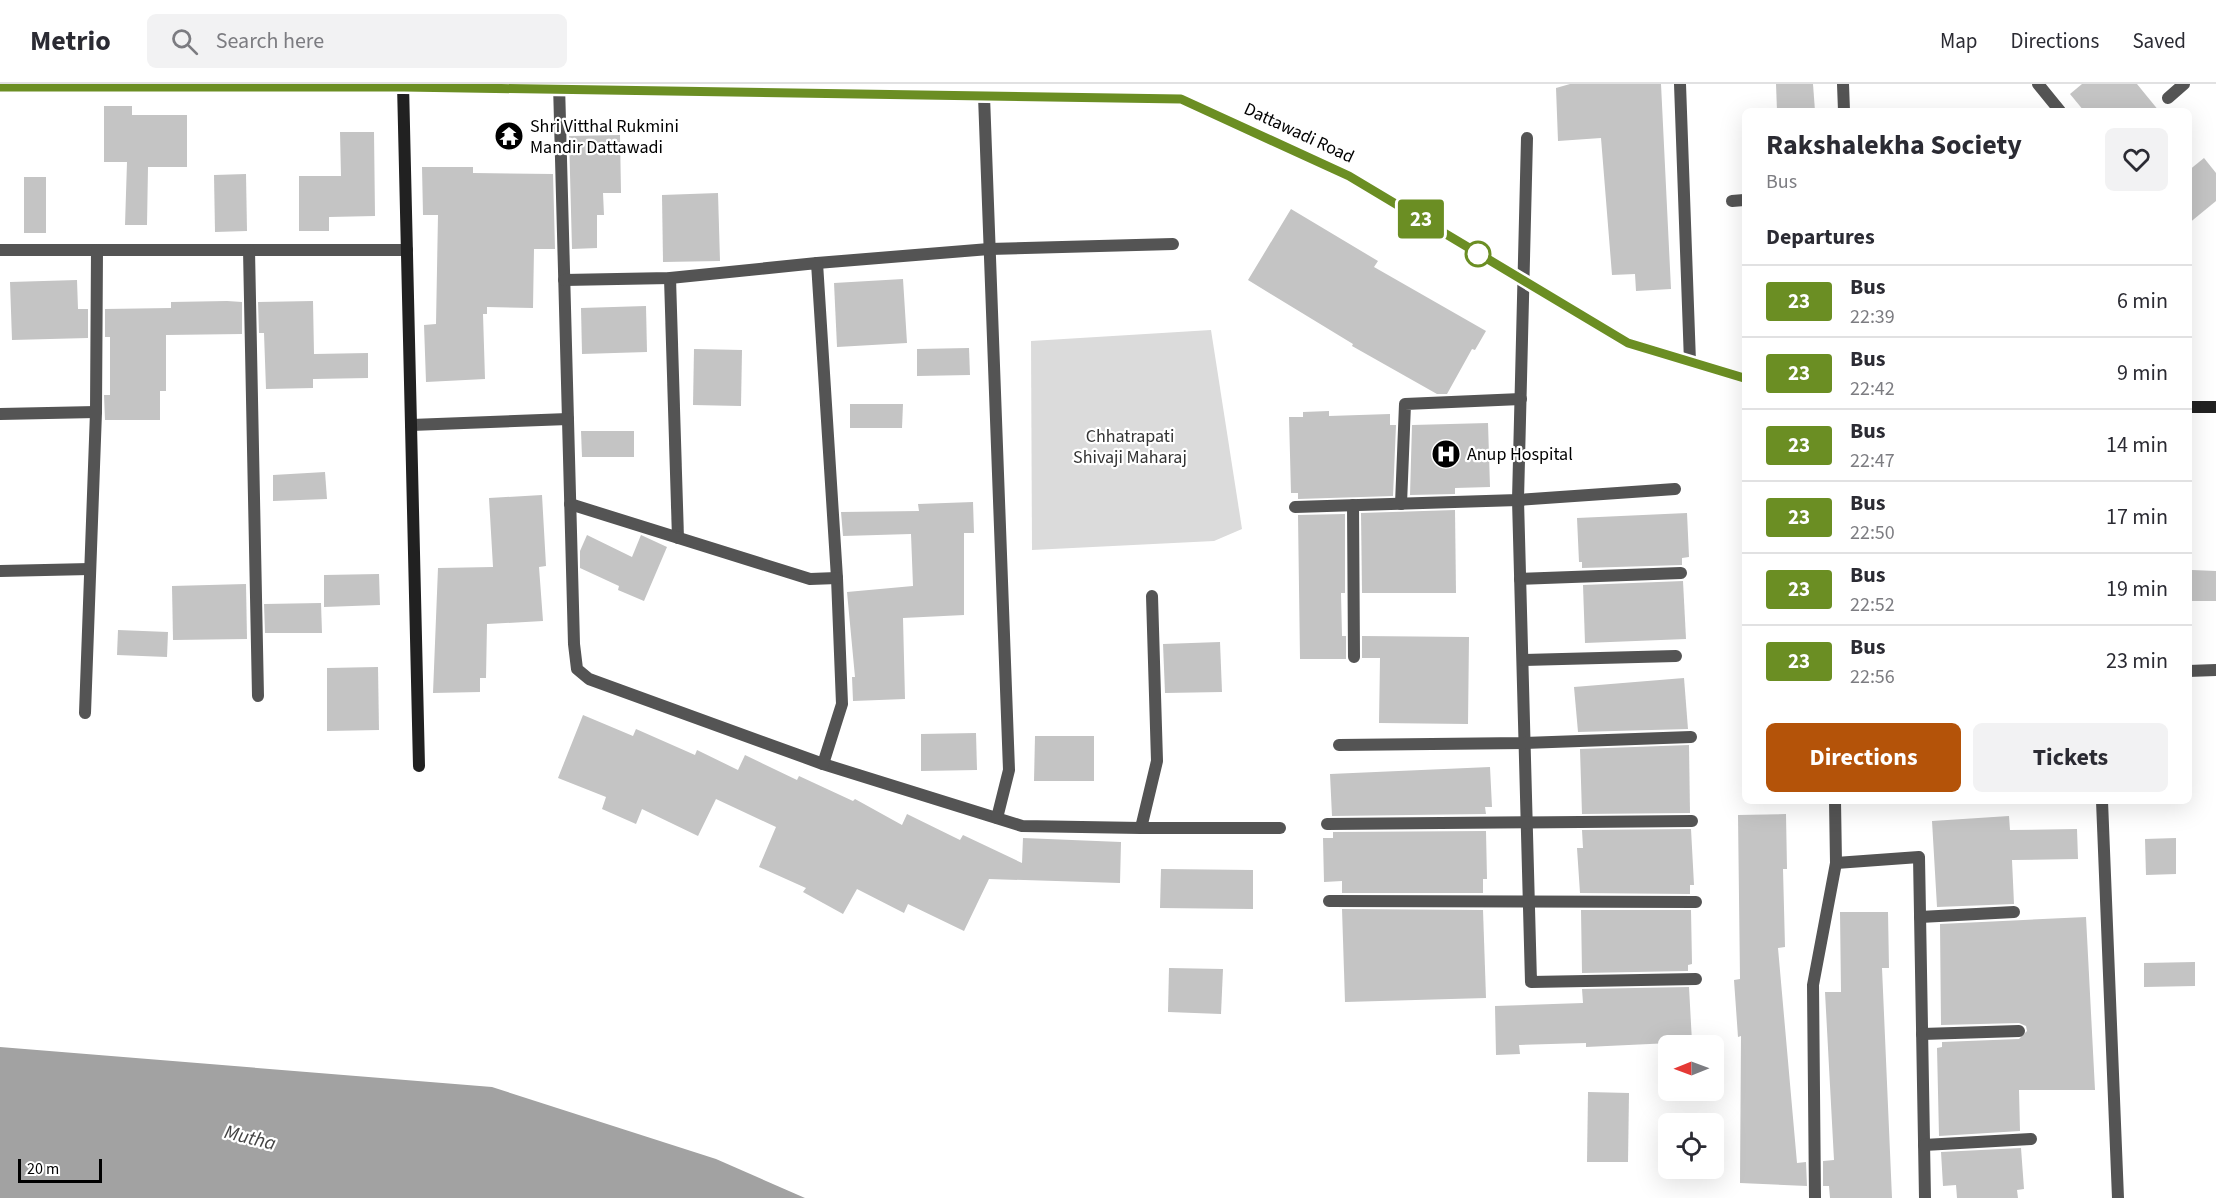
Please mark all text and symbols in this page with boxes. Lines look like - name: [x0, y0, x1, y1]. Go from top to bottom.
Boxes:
- search box: [147, 14, 567, 68]
- text: Metrio: [30, 21, 111, 61]
- icon: search: [168, 25, 201, 58]
- text: Search here: [216, 25, 324, 57]
- text: Map: [1940, 26, 1978, 56]
- text: Directions: [2011, 26, 2099, 56]
- text: Saved: [2132, 26, 2186, 56]
- street label: Dattawadi Road: [1240, 97, 1358, 169]
- place label: Shri Vitthal Rukmini Mandir Dattawadi: [530, 114, 679, 160]
- temple icon: Shri Vitthal Rukmini Mandir Dattawadi: [493, 120, 525, 152]
- text: Rakshalekha Society: [1766, 125, 2022, 165]
- button: heart: [2105, 128, 2168, 191]
- text: Bus: [1766, 168, 1797, 196]
- line badge: 23: [1394, 200, 1448, 238]
- text: 23: [1410, 204, 1432, 234]
- text: Departures: [1766, 221, 1875, 253]
- unlabelled marker: [1465, 241, 1491, 267]
- text: Bus: [1850, 271, 1886, 303]
- text: 6 min: [2117, 285, 2168, 317]
- text: 23: [1788, 286, 1810, 316]
- text: 22:39: [1850, 303, 1895, 331]
- text: Bus: [1850, 343, 1886, 375]
- text: 9 min: [2117, 357, 2168, 389]
- text: 23: [1788, 358, 1810, 388]
- text: 22:42: [1850, 375, 1895, 403]
- text: Bus: [1850, 415, 1886, 447]
- park label: Chhatrapati Shivaji Maharaj: [1073, 424, 1187, 470]
- text: 14 min: [2106, 429, 2168, 461]
- text: 23: [1788, 430, 1810, 460]
- hospital icon: Anup Hospital: [1430, 438, 1462, 470]
- place label: Anup Hospital: [1467, 442, 1573, 467]
- text: 22:47: [1850, 447, 1895, 475]
- text: Bus: [1850, 487, 1886, 519]
- text: 17 min: [2106, 501, 2168, 533]
- text: 23: [1788, 502, 1810, 532]
- text: 22:50: [1850, 519, 1895, 547]
- text: Bus: [1850, 559, 1886, 591]
- text: 19 min: [2106, 573, 2168, 605]
- text: 23: [1788, 574, 1810, 604]
- text: 22:52: [1850, 591, 1895, 619]
- text: Bus: [1850, 631, 1886, 663]
- text: 23 min: [2106, 645, 2168, 677]
- text: 23: [1788, 646, 1810, 676]
- text: 22:56: [1850, 663, 1895, 691]
- button: Directions: [1766, 723, 1961, 792]
- button: Tickets: [1973, 723, 2168, 792]
- north arrow: [1658, 1035, 1724, 1101]
- map controls: [1658, 1035, 1724, 1179]
- button: locate: [1658, 1113, 1724, 1179]
- water label: Mutha: [221, 1118, 279, 1158]
- scale bar: [18, 1156, 102, 1184]
- text: 20 m: [27, 1158, 59, 1180]

